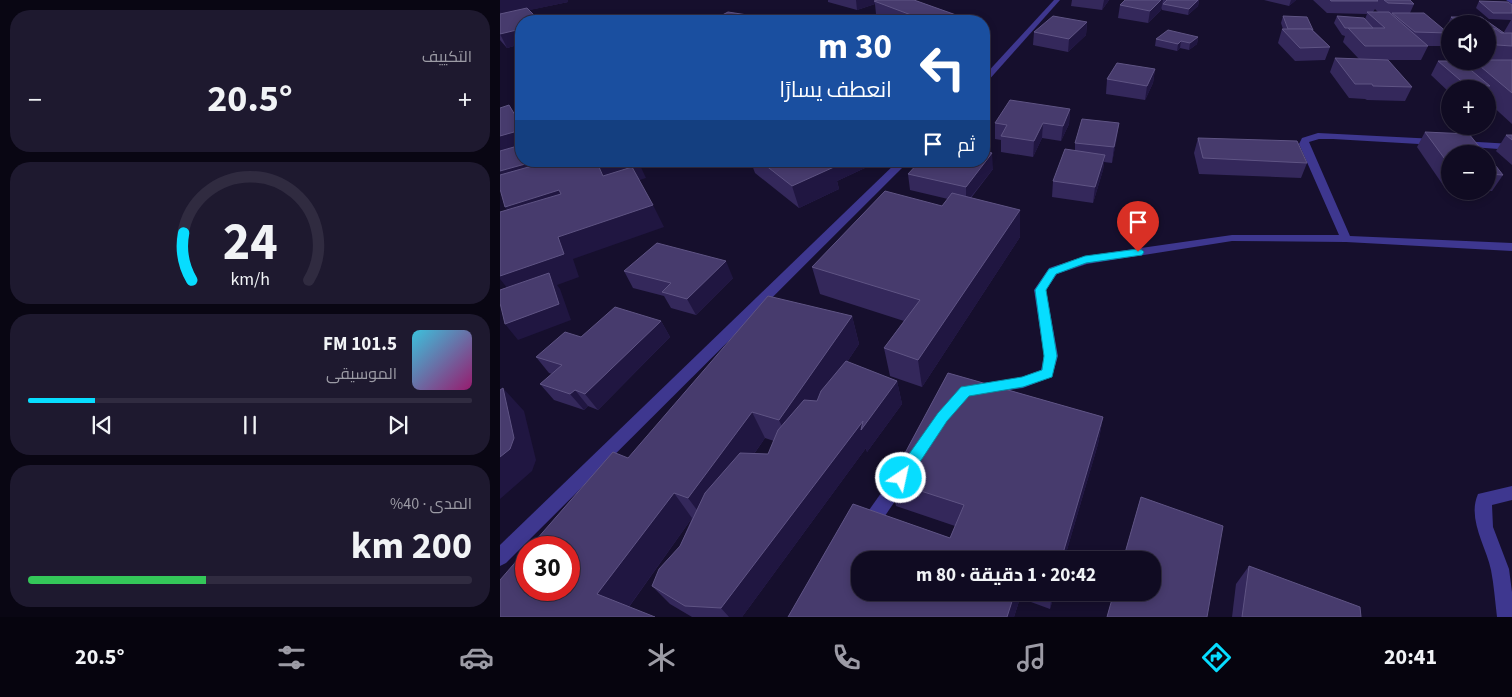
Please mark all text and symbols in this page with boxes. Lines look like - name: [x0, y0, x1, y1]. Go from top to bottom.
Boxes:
- map controls: [1441, 15, 1496, 200]
- button: sound: [1441, 15, 1496, 70]
- text: 30 m: [818, 22, 892, 72]
- icon: left: [910, 35, 975, 100]
- text: التكييف: [422, 46, 472, 68]
- text: 20.5°: [207, 72, 293, 126]
- text: انعطف يسارًا: [779, 74, 892, 106]
- text: −: [28, 80, 42, 120]
- text: +: [458, 80, 472, 120]
- button: +: [1441, 80, 1496, 135]
- icon: arrive: [919, 130, 947, 158]
- text: ثم: [957, 132, 975, 159]
- button: −: [1441, 145, 1496, 200]
- pin: [1117, 201, 1159, 252]
- text: 24: [223, 206, 277, 280]
- icon: arrive: [1124, 208, 1152, 236]
- text: km/h: [230, 267, 270, 292]
- text: 101.5 FM: [323, 331, 397, 358]
- text: الموسيقى: [326, 363, 397, 385]
- icon: previous: [88, 411, 116, 439]
- icon: pause: [236, 411, 264, 439]
- icon: next: [384, 411, 412, 439]
- position arrow: [874, 451, 926, 503]
- text: المدى · 40%: [390, 493, 472, 515]
- text: 200 km: [351, 519, 472, 573]
- speed limit sign: 30: [515, 536, 580, 601]
- text: 20:42 · 1 دقيقة · 80 m: [916, 562, 1096, 589]
- icon: filters: [274, 640, 309, 675]
- icon: car: [459, 640, 494, 675]
- icon: climate: [644, 640, 679, 675]
- icon: phone: [829, 640, 864, 675]
- icon: music: [1014, 640, 1049, 675]
- icon: directions: [1199, 640, 1234, 675]
- text: 20.5°: [75, 641, 125, 673]
- text: 20:41: [1384, 641, 1437, 673]

